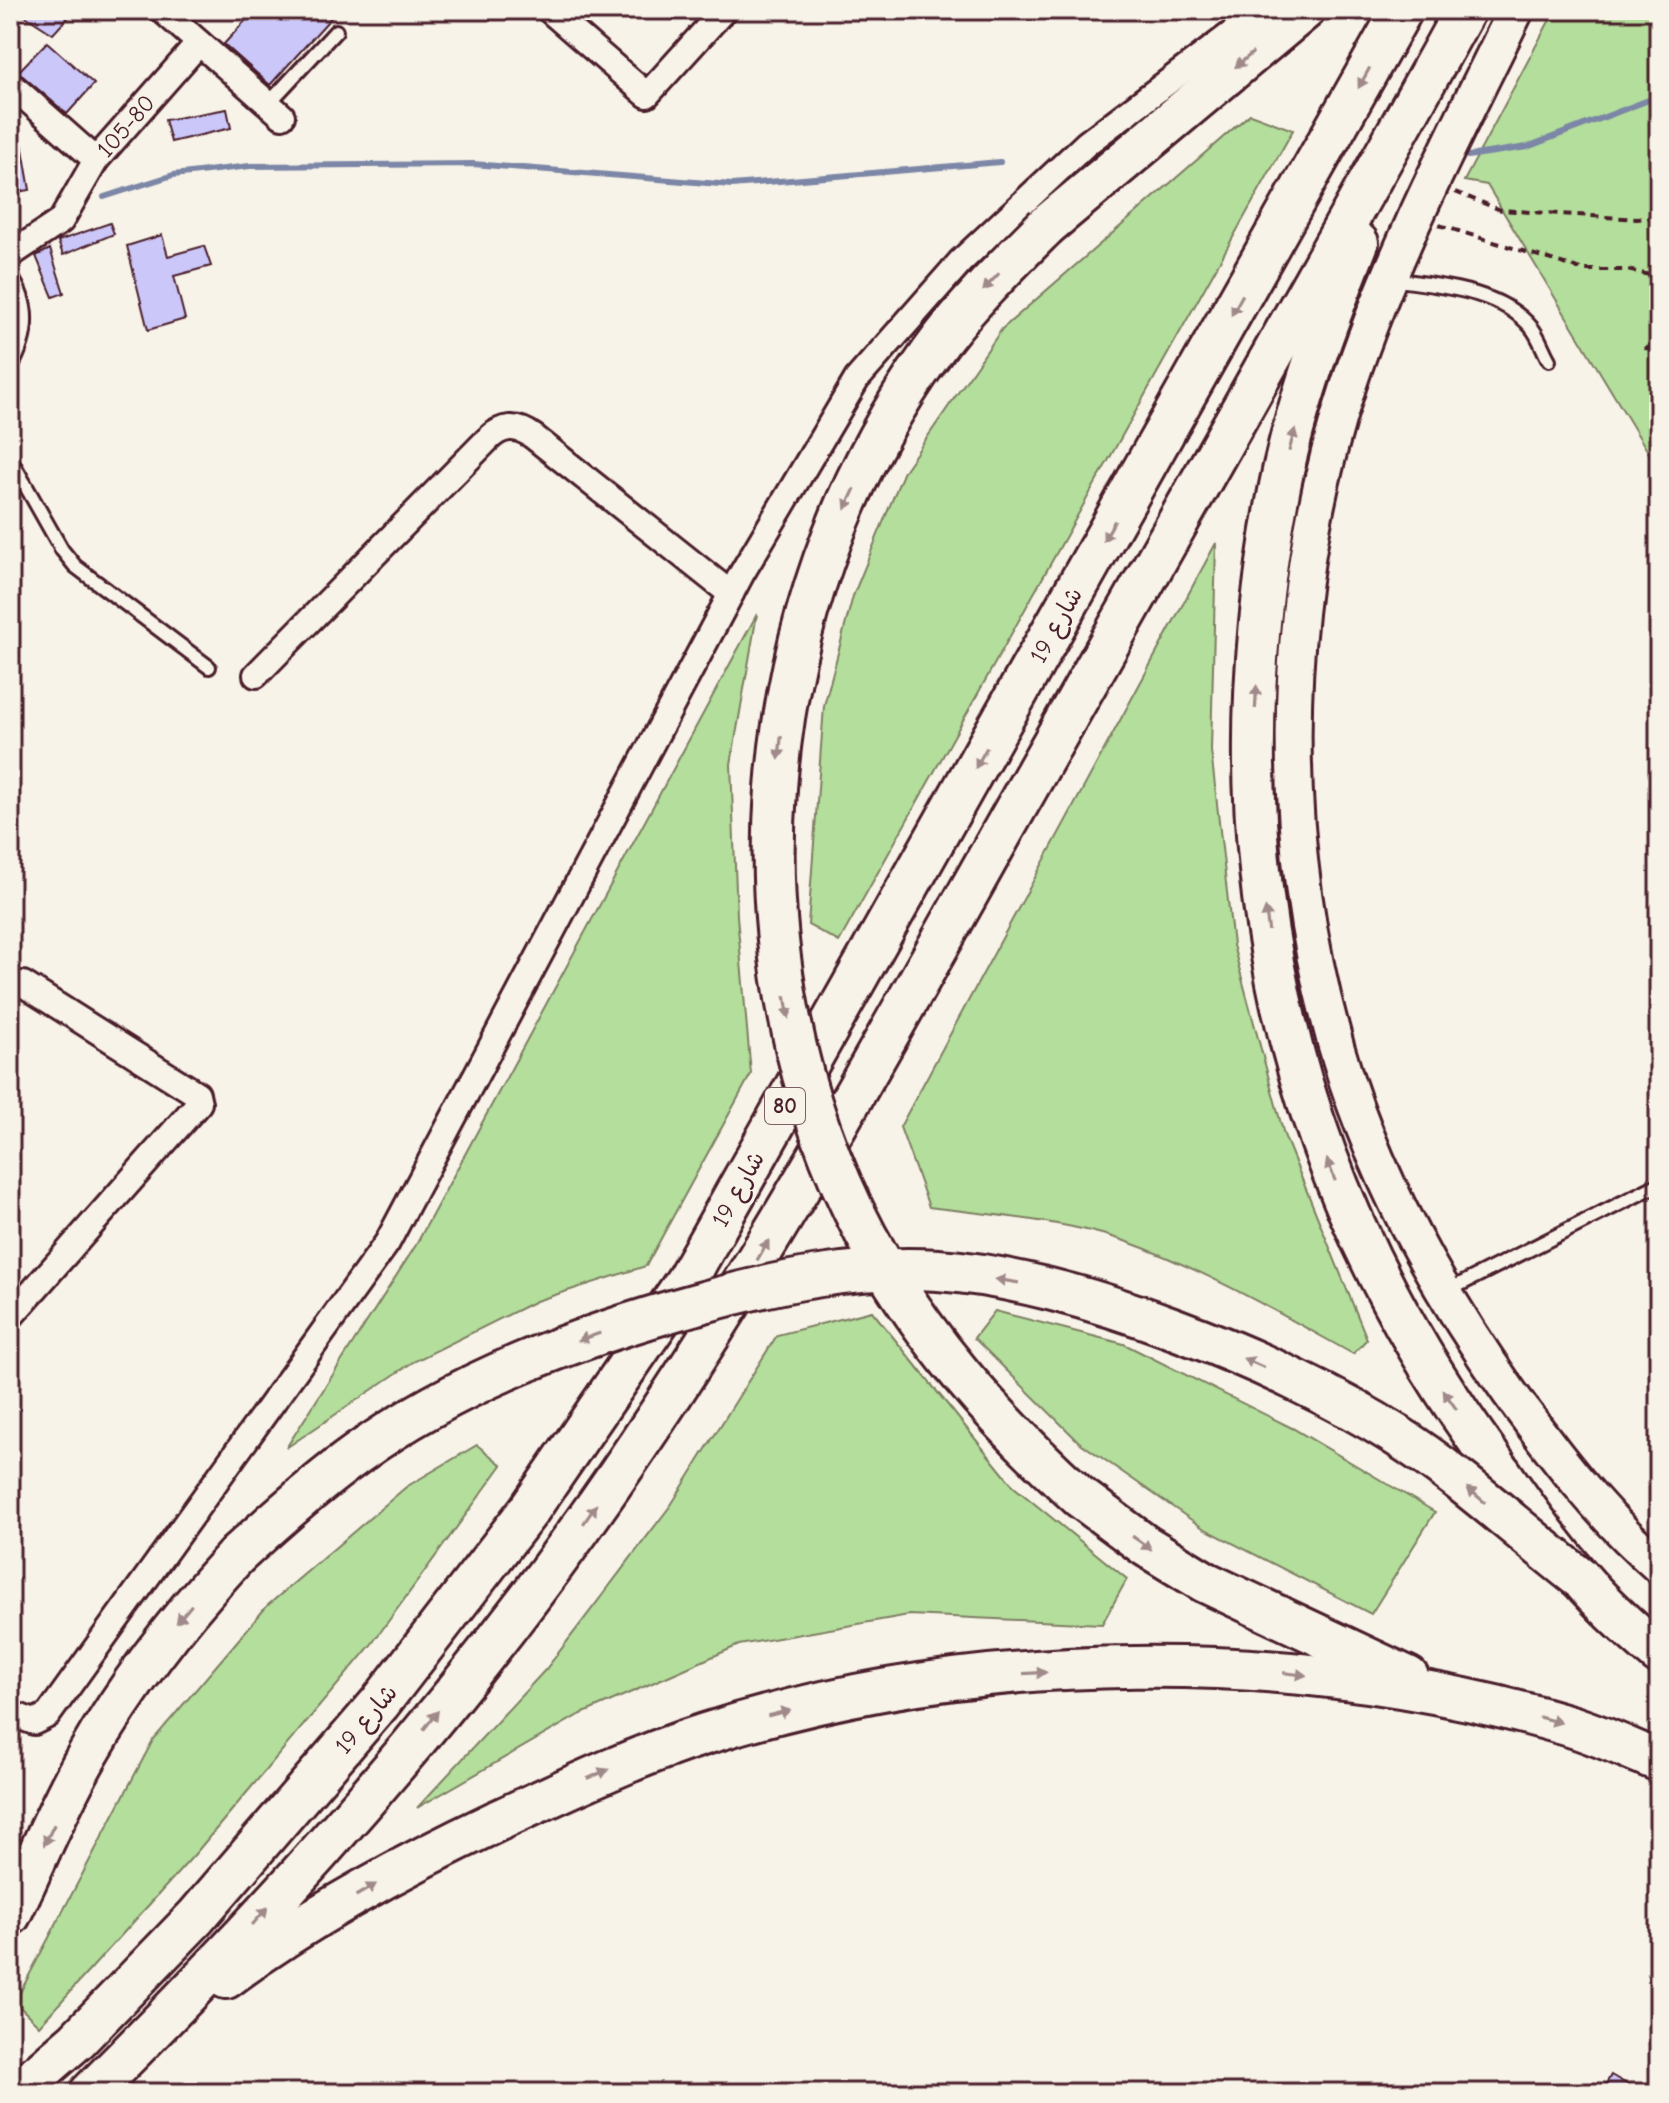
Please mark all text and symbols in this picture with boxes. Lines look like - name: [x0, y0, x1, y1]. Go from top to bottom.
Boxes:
- one-way arrow: [1235, 51, 1255, 68]
- one-way arrow: [1357, 67, 1371, 90]
- street label: 105-80: [91, 89, 161, 163]
- one-way arrow: [983, 272, 1001, 291]
- one-way arrow: [1230, 294, 1244, 316]
- one-way arrow: [1287, 427, 1299, 452]
- one-way arrow: [843, 487, 857, 511]
- one-way arrow: [1102, 520, 1116, 543]
- street label: شارع 19: [1024, 582, 1091, 669]
- one-way arrow: [1249, 684, 1262, 709]
- one-way arrow: [774, 736, 787, 761]
- one-way arrow: [974, 747, 988, 769]
- one-way arrow: [1260, 906, 1273, 931]
- one-way arrow: [781, 995, 794, 1020]
- road number: 80: [765, 1088, 805, 1124]
- street label: شارع 19: [706, 1146, 773, 1233]
- one-way arrow: [1324, 1158, 1337, 1182]
- one-way arrow: [755, 1239, 769, 1261]
- one-way arrow: [995, 1274, 1020, 1287]
- one-way arrow: [577, 1331, 601, 1343]
- one-way arrow: [1242, 1356, 1266, 1369]
- one-way arrow: [1443, 1390, 1458, 1411]
- one-way arrow: [1467, 1487, 1487, 1504]
- one-way arrow: [582, 1503, 596, 1525]
- one-way arrow: [1132, 1535, 1153, 1550]
- one-way arrow: [176, 1603, 193, 1623]
- one-way arrow: [1023, 1666, 1048, 1679]
- one-way arrow: [1283, 1668, 1308, 1681]
- street label: شارع 19: [329, 1679, 405, 1761]
- one-way arrow: [766, 1706, 791, 1719]
- one-way arrow: [422, 1710, 438, 1730]
- one-way arrow: [1538, 1715, 1563, 1727]
- one-way arrow: [587, 1767, 610, 1781]
- one-way arrow: [42, 1823, 55, 1846]
- one-way arrow: [355, 1883, 377, 1897]
- one-way arrow: [251, 1906, 268, 1926]

